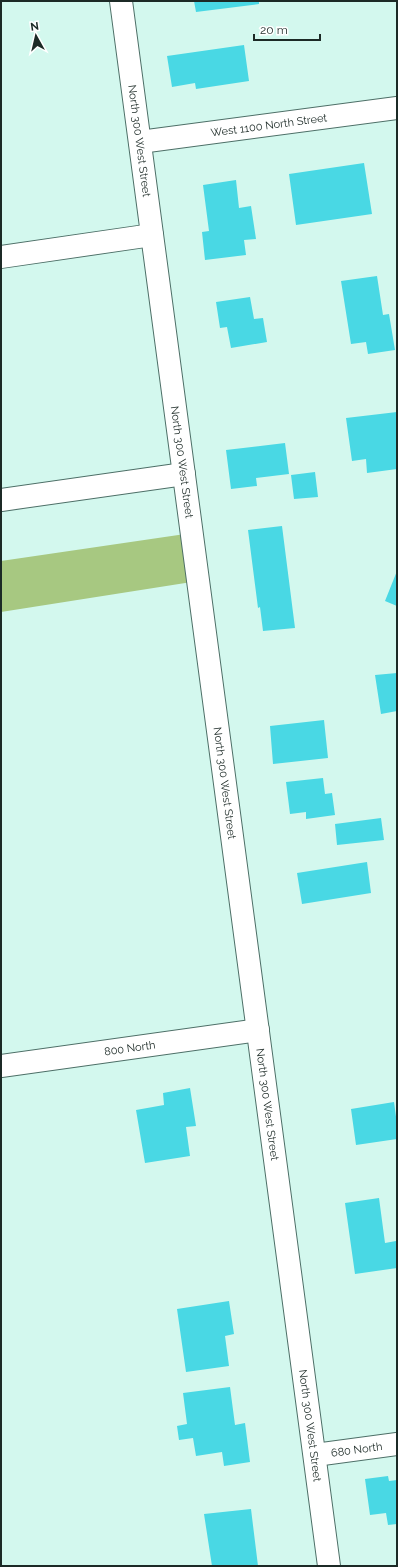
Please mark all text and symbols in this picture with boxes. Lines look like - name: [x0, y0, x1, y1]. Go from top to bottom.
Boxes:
- north arrow: [16, 16, 56, 56]
- scale bar: [254, 16, 320, 42]
- text: N: [30, 20, 40, 34]
- text: 20 m: [260, 23, 288, 37]
- street label: North 300 West Street: [125, 84, 153, 198]
- street label: West 1100 North Street: [210, 111, 328, 140]
- street label: North 300 West Street: [168, 405, 196, 519]
- street label: North 300 West Street: [211, 726, 238, 840]
- street label: 800 North: [103, 1038, 156, 1058]
- street label: North 300 West Street: [253, 1047, 281, 1162]
- street label: North 300 West Street: [296, 1369, 324, 1483]
- street label: 680 North: [330, 1440, 383, 1460]

